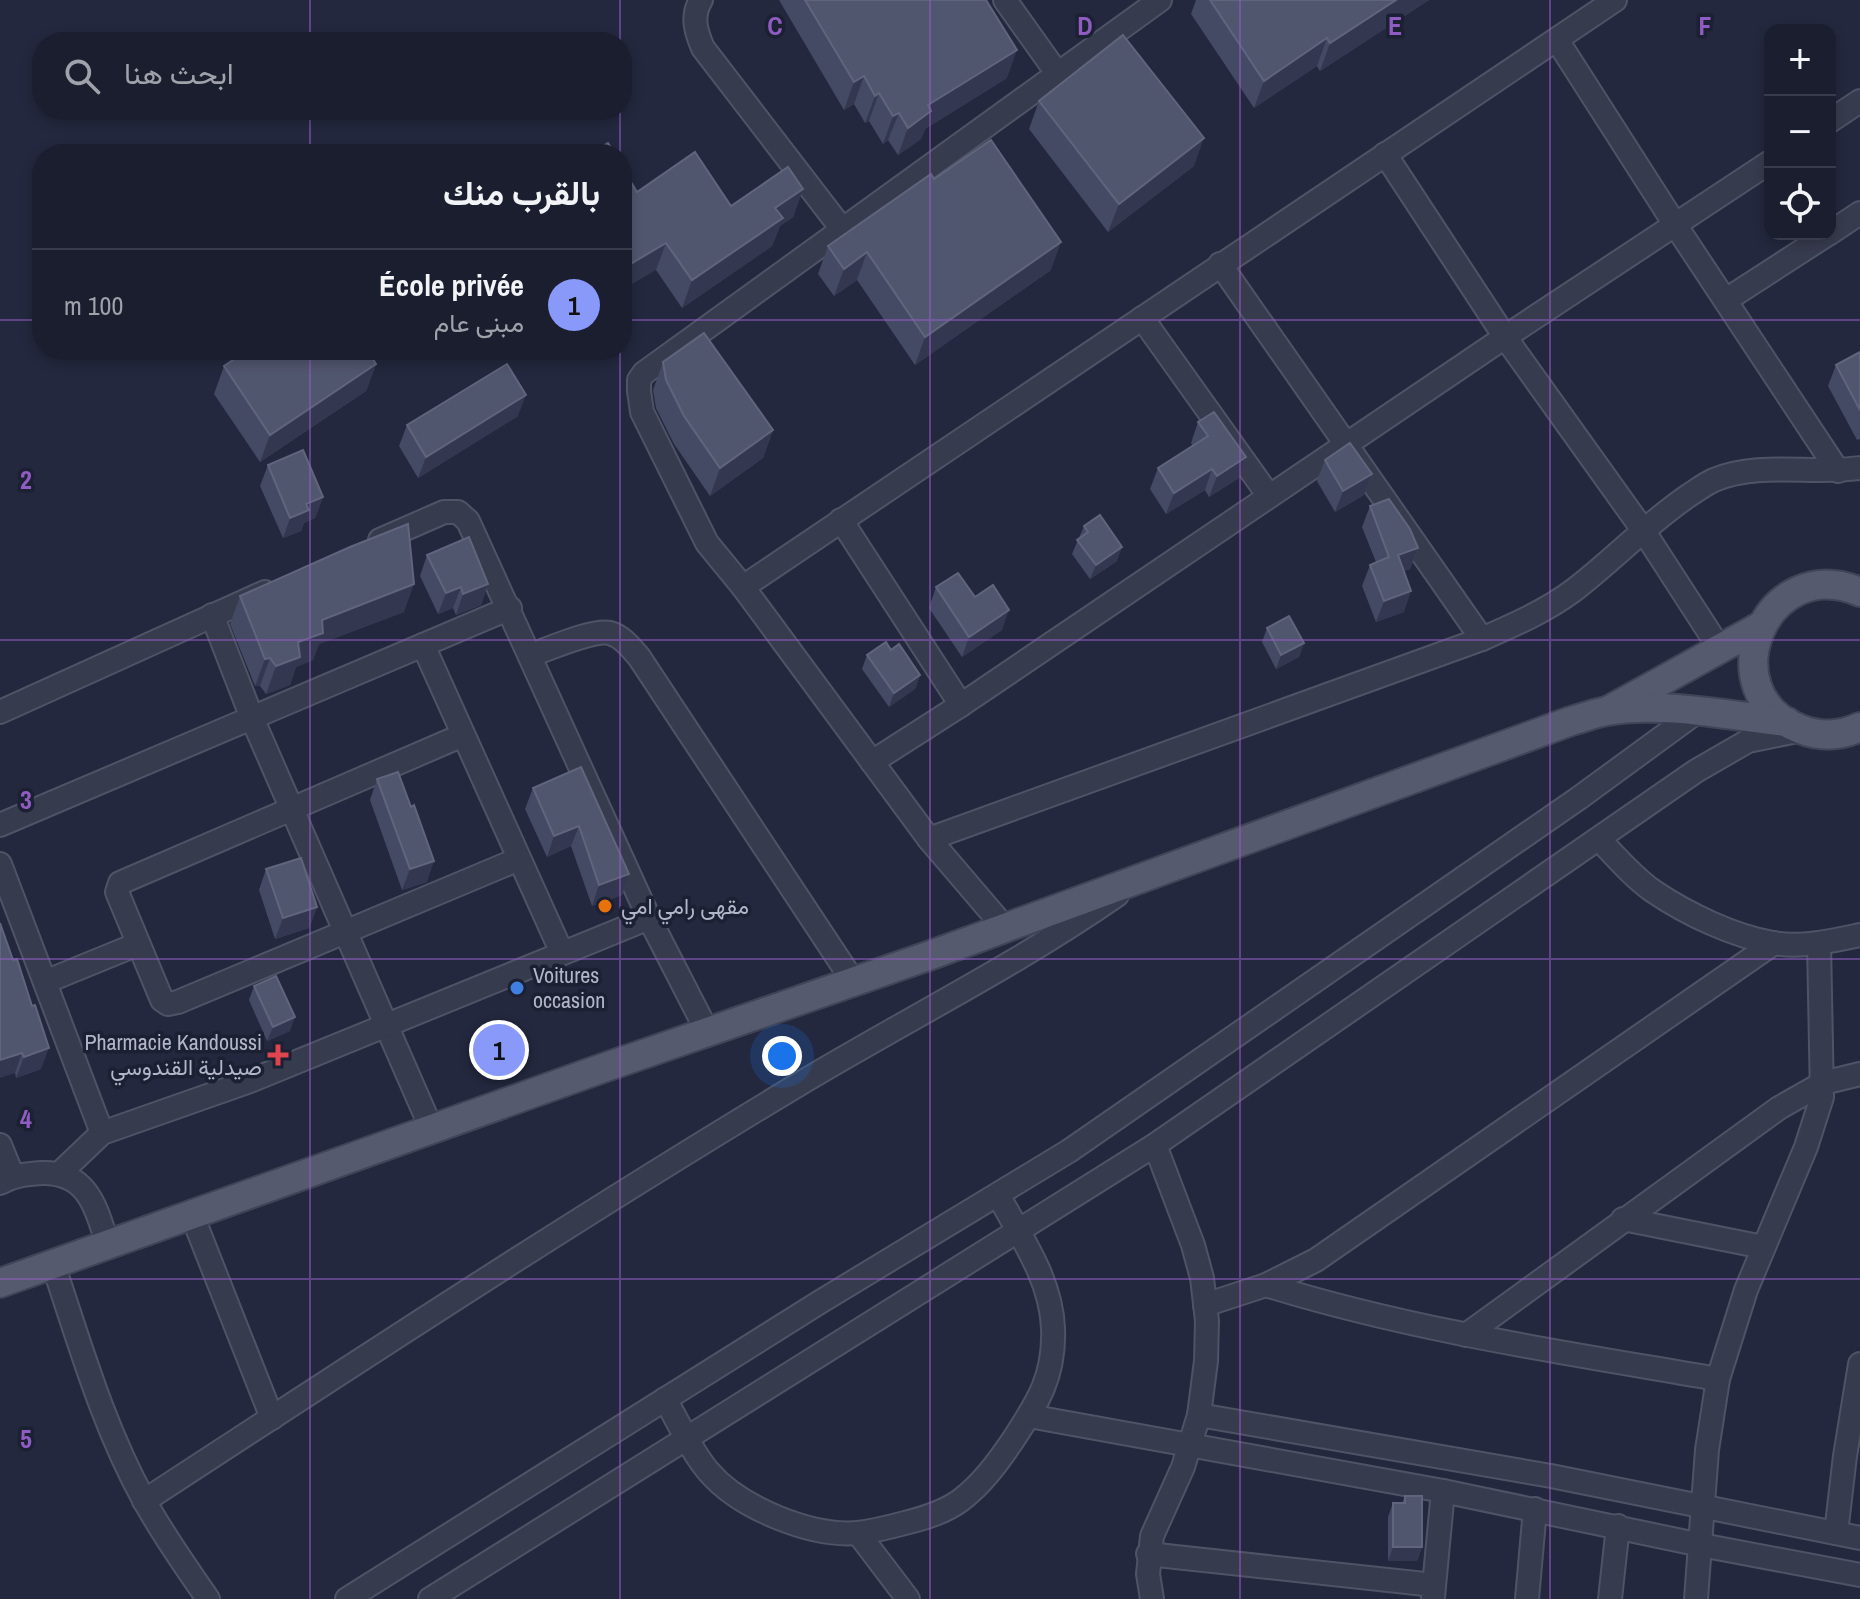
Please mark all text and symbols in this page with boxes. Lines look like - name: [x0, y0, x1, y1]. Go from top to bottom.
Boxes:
- text: C: [767, 8, 783, 43]
- text: D: [1077, 8, 1093, 43]
- text: E: [1388, 8, 1402, 43]
- text: F: [1698, 8, 1712, 43]
- map controls: [1764, 24, 1836, 240]
- button: +: [1764, 24, 1836, 96]
- search box: [32, 32, 632, 120]
- text: ابحث هنا: [124, 53, 234, 93]
- icon: search: [60, 54, 104, 98]
- button: −: [1764, 96, 1836, 168]
- button: locate: [1764, 168, 1836, 240]
- text: بالقرب منك: [443, 170, 600, 216]
- text: École privée: [379, 265, 524, 305]
- text: 100 m: [64, 288, 123, 323]
- text: 1: [568, 288, 580, 323]
- text: مبنى عام: [434, 305, 524, 340]
- text: 2: [20, 462, 32, 497]
- text: 3: [20, 782, 32, 817]
- place label: مقهى رامي امي: [621, 891, 749, 925]
- marker: مقهى رامي امي: [596, 897, 614, 915]
- place label: Voitures occasion: [533, 960, 605, 1015]
- marker: Voitures occasion: [508, 979, 526, 997]
- pin: 1: [473, 1020, 525, 1080]
- place label: Pharmacie Kandoussi صيدلية القندوسي: [85, 1027, 262, 1086]
- your location: [762, 1036, 802, 1076]
- marker: Pharmacie Kandoussi صيدلية القندوسي: [269, 1046, 287, 1064]
- text: 4: [20, 1101, 32, 1136]
- text: 5: [20, 1421, 32, 1456]

